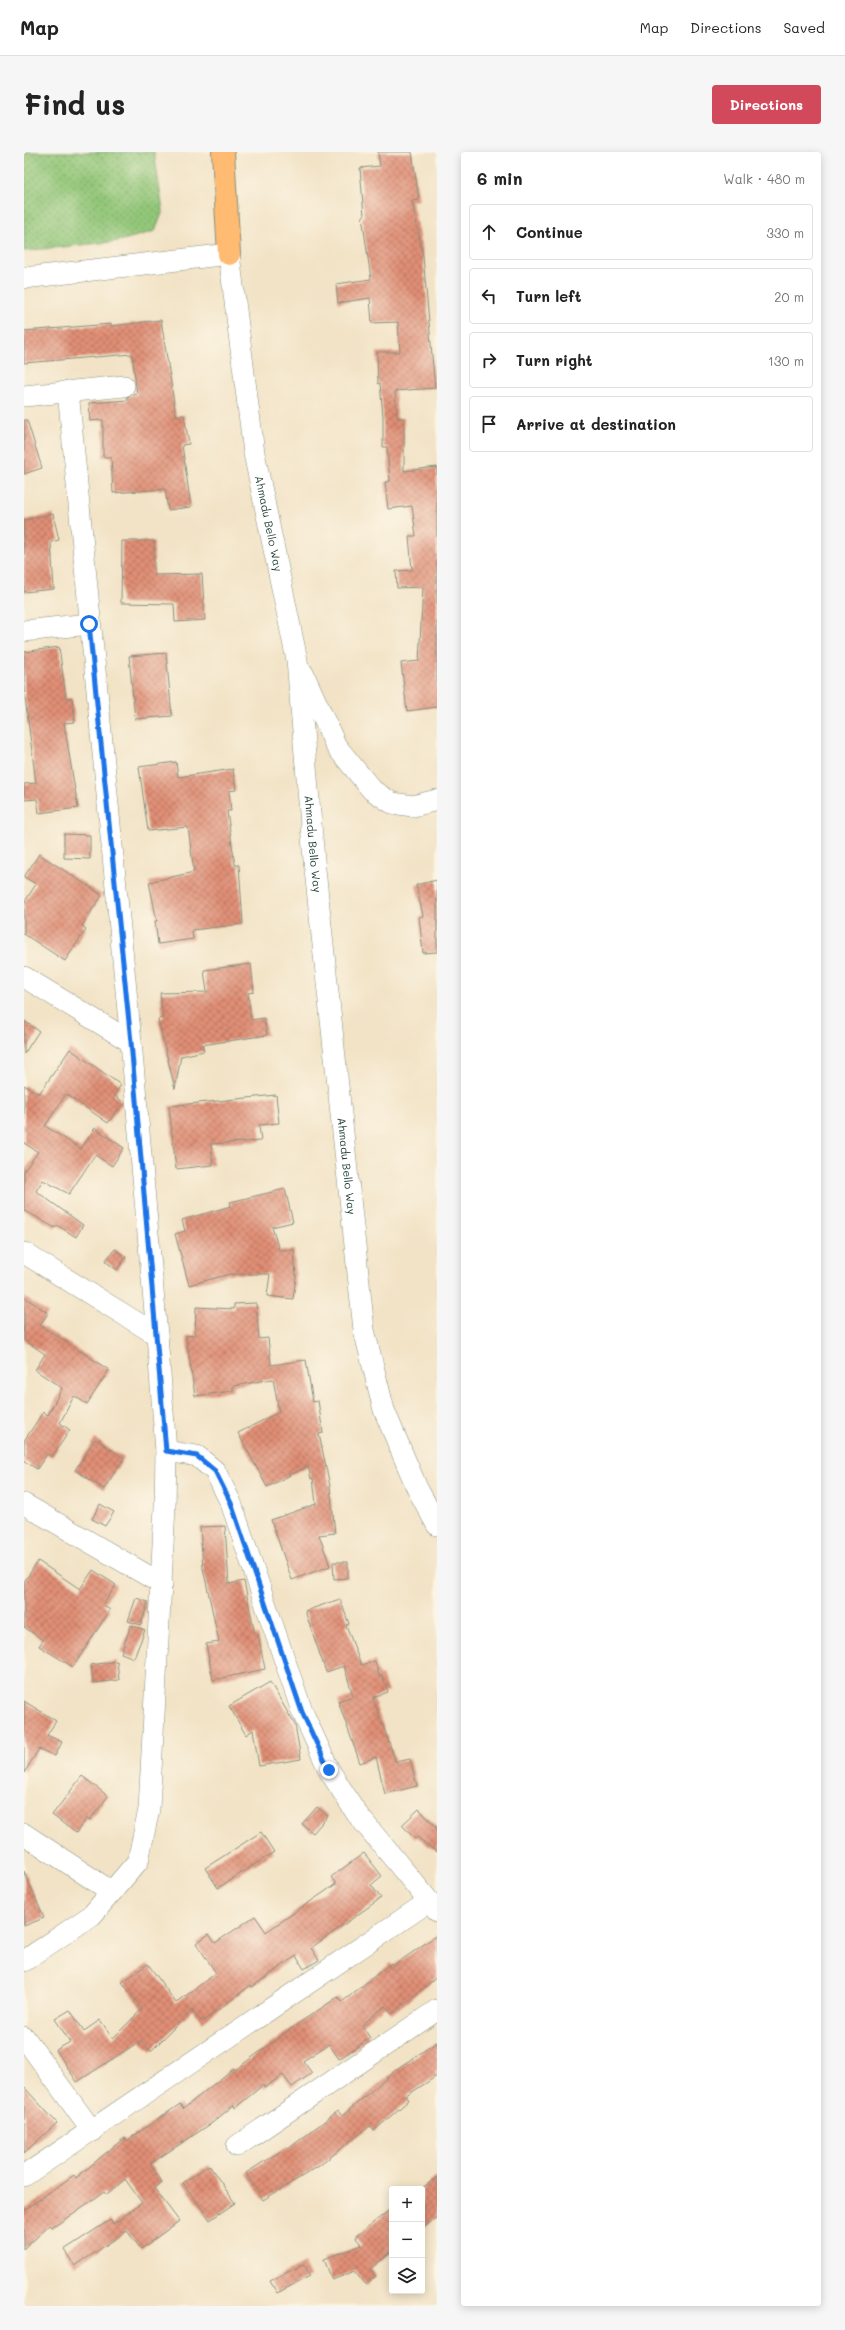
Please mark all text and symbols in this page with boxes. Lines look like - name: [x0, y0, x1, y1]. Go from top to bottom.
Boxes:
- text: Map: [20, 15, 59, 40]
- text: Map: [640, 18, 668, 37]
- text: Directions: [690, 18, 761, 37]
- text: Saved: [783, 18, 825, 37]
- button: Directions: [712, 85, 821, 124]
- text: Find us: [24, 86, 125, 122]
- text: 6 min: [477, 167, 522, 189]
- text: Walk · 480 m: [723, 170, 805, 187]
- icon: ahead: [478, 221, 500, 243]
- text: Continue: [516, 222, 583, 242]
- text: 330 m: [766, 224, 804, 241]
- icon: left: [478, 285, 500, 307]
- text: Turn left: [516, 286, 581, 306]
- text: 20 m: [774, 288, 804, 305]
- icon: right: [478, 349, 500, 371]
- text: Turn right: [516, 350, 593, 370]
- text: 130 m: [768, 352, 804, 369]
- icon: arrive: [478, 413, 500, 435]
- text: Arrive at destination: [516, 414, 676, 434]
- street label: Ahmadu Bello Way: [252, 474, 286, 573]
- route start: [80, 615, 98, 633]
- street label: Ahmadu Bello Way: [302, 795, 325, 893]
- street label: Ahmadu Bello Way: [334, 1117, 360, 1216]
- route end: [320, 1761, 338, 1779]
- map controls: [389, 2186, 425, 2294]
- button: +: [389, 2186, 425, 2222]
- button: −: [389, 2222, 425, 2258]
- button: layers: [389, 2258, 425, 2294]

